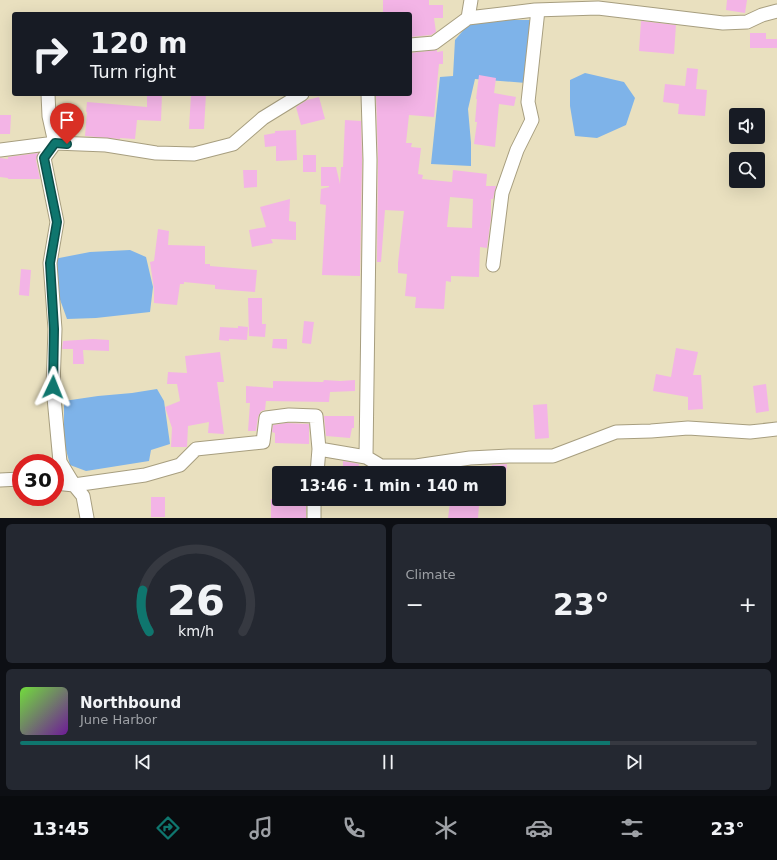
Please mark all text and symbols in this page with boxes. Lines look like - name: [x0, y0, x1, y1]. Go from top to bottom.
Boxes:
- text: 120 m: [90, 27, 187, 60]
- icon: right: [24, 28, 76, 80]
- text: Turn right: [90, 61, 176, 82]
- pin: [50, 103, 84, 144]
- map controls: [729, 108, 765, 188]
- button: sound: [729, 108, 765, 144]
- icon: arrive: [56, 109, 78, 131]
- button: search: [729, 152, 765, 188]
- position arrow: [32, 366, 74, 408]
- speed limit sign: 30: [12, 454, 64, 506]
- text: 13:46 · 1 min · 140 m: [299, 477, 479, 495]
- text: Climate: [406, 567, 456, 582]
- text: 26: [167, 575, 225, 624]
- text: 23°: [553, 587, 610, 622]
- text: −: [406, 592, 424, 617]
- text: +: [739, 592, 757, 617]
- text: km/h: [178, 622, 214, 638]
- text: Northbound: [80, 694, 181, 712]
- text: June Harbor: [80, 712, 157, 727]
- icon: previous: [132, 751, 154, 773]
- icon: pause: [377, 751, 399, 773]
- icon: next: [623, 751, 645, 773]
- icon: directions: [154, 814, 182, 842]
- icon: music: [247, 814, 275, 842]
- icon: phone: [340, 814, 368, 842]
- icon: climate: [432, 814, 460, 842]
- icon: car: [525, 814, 553, 842]
- icon: filters: [618, 814, 646, 842]
- text: 13:45: [32, 818, 90, 839]
- text: 23°: [711, 818, 745, 839]

